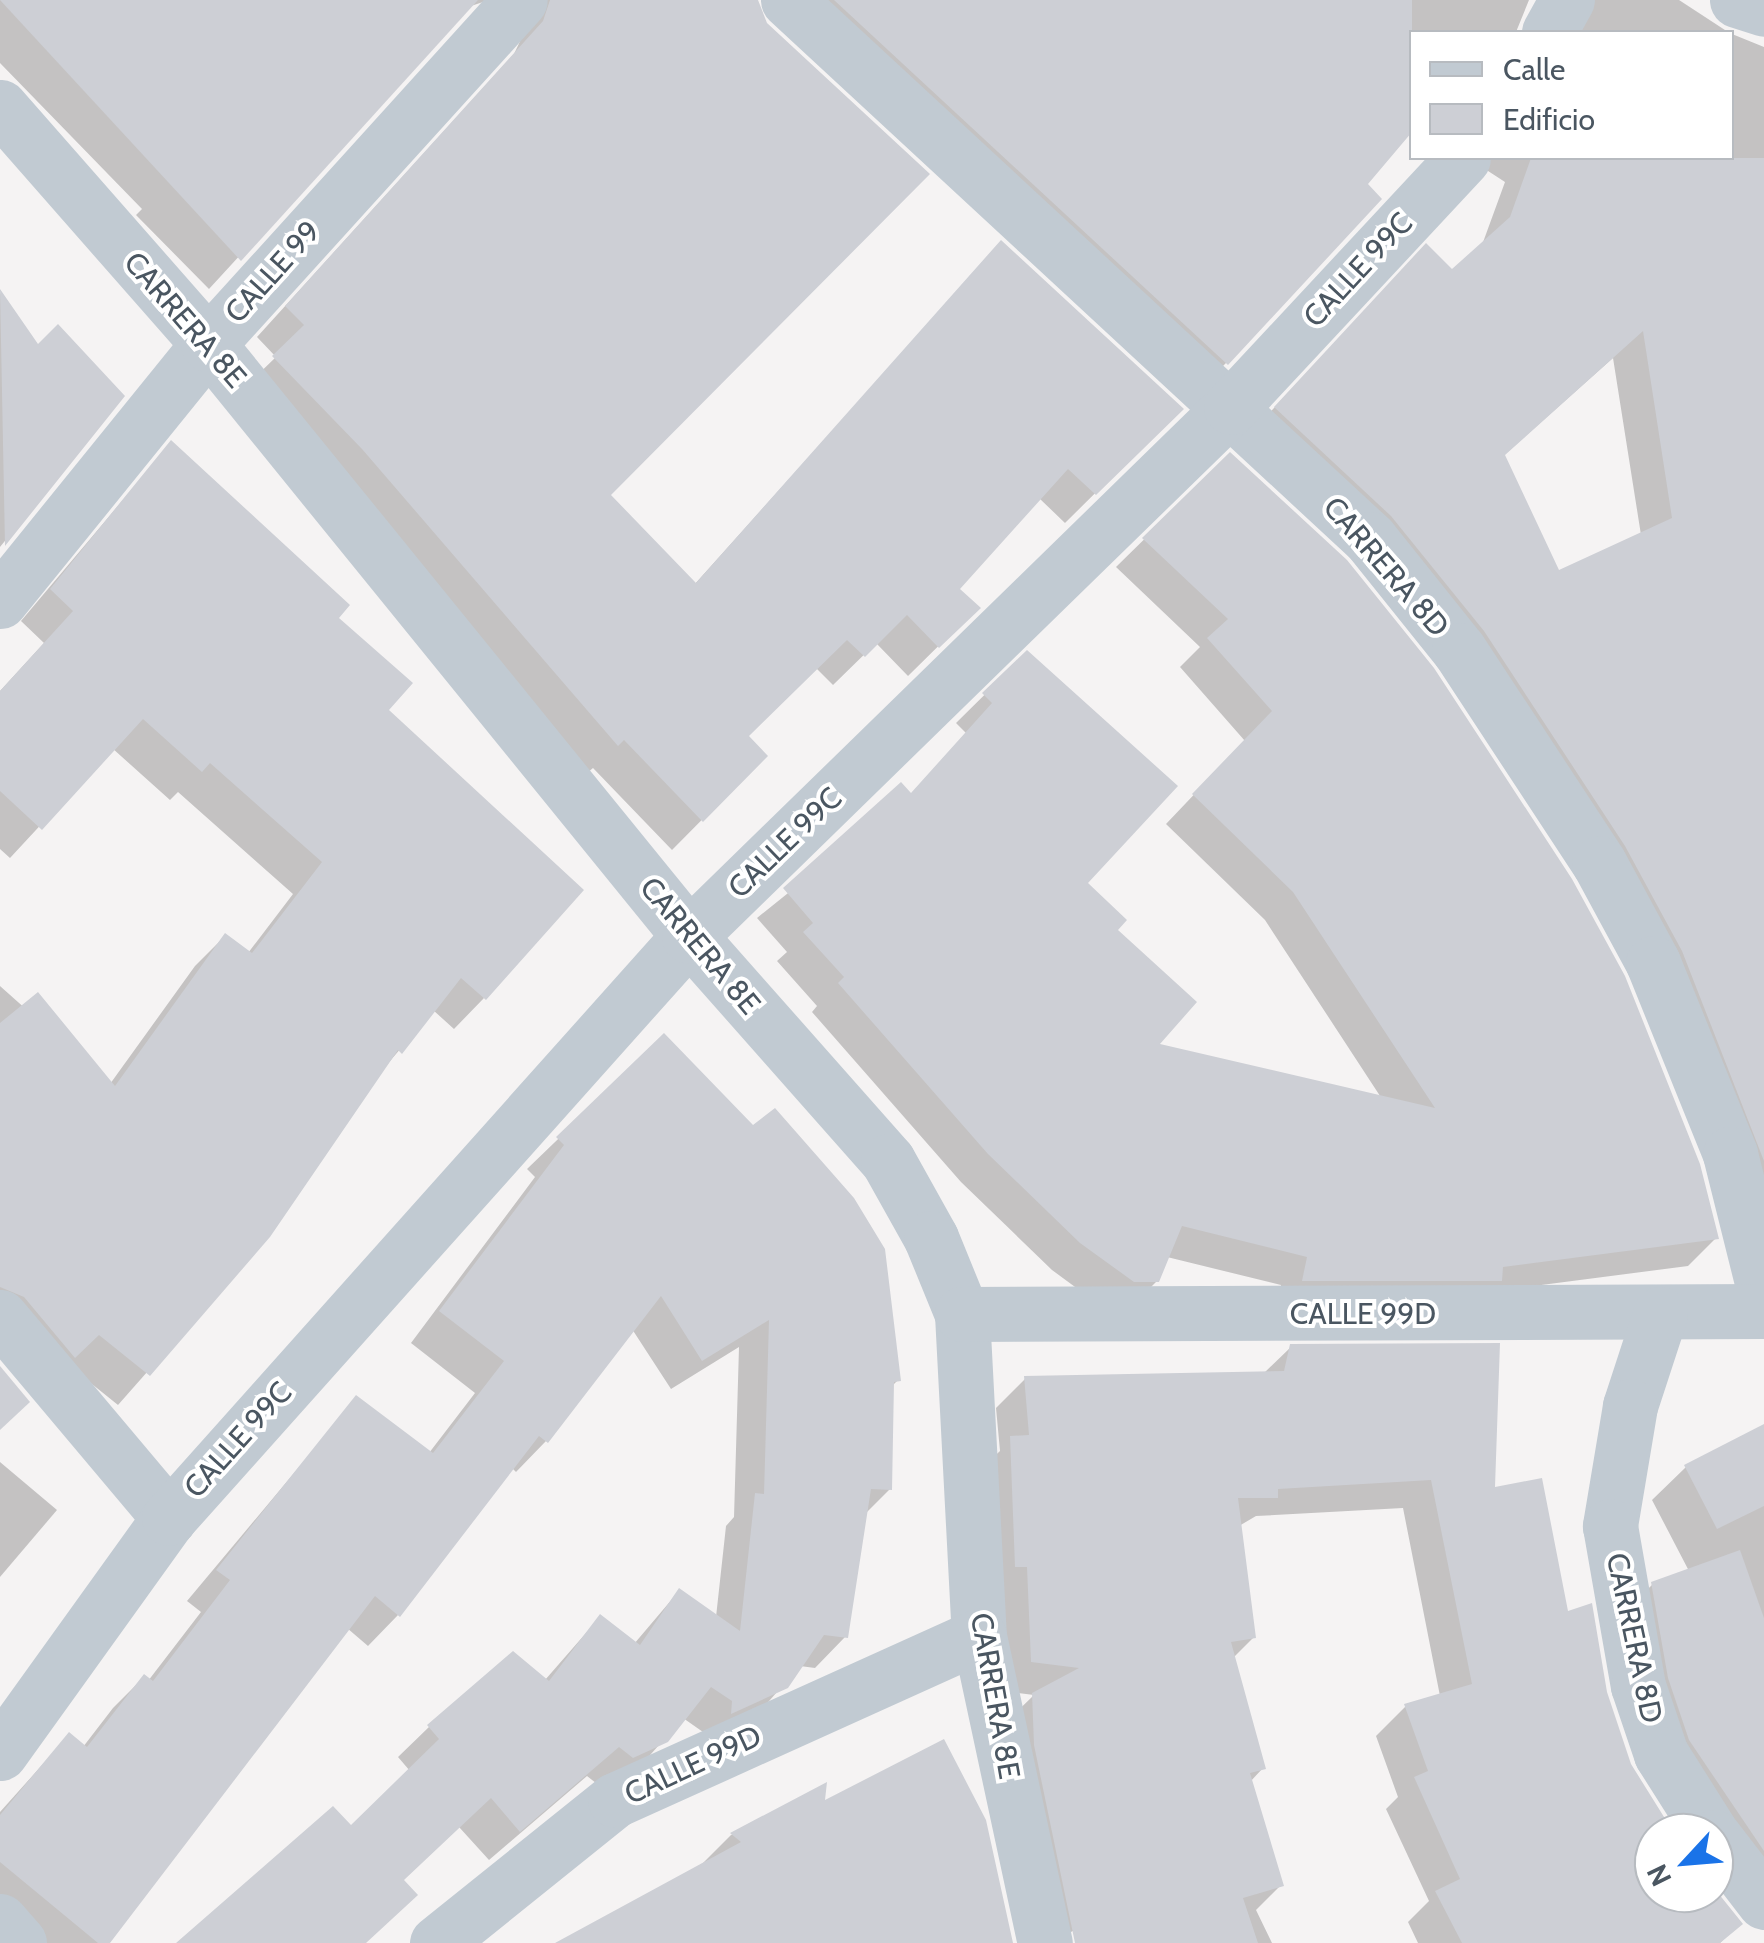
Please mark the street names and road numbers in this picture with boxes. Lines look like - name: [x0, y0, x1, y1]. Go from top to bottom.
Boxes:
- street label: CALLE 99C: [1296, 205, 1420, 335]
- street label: CALLE 99: [218, 214, 328, 330]
- street label: CARRERA 8E: [116, 245, 254, 395]
- street label: CARRERA 8D: [1316, 490, 1456, 644]
- street label: CALLE 99C: [721, 780, 849, 906]
- street label: CARRERA 8E: [632, 870, 768, 1022]
- street label: CALLE 99D: [1290, 1296, 1436, 1332]
- street label: CALLE 99C: [177, 1375, 299, 1505]
- street label: CARRERA 8D: [1598, 1550, 1670, 1726]
- street label: CARRERA 8E: [963, 1610, 1027, 1782]
- street label: CALLE 99D: [619, 1718, 767, 1812]

